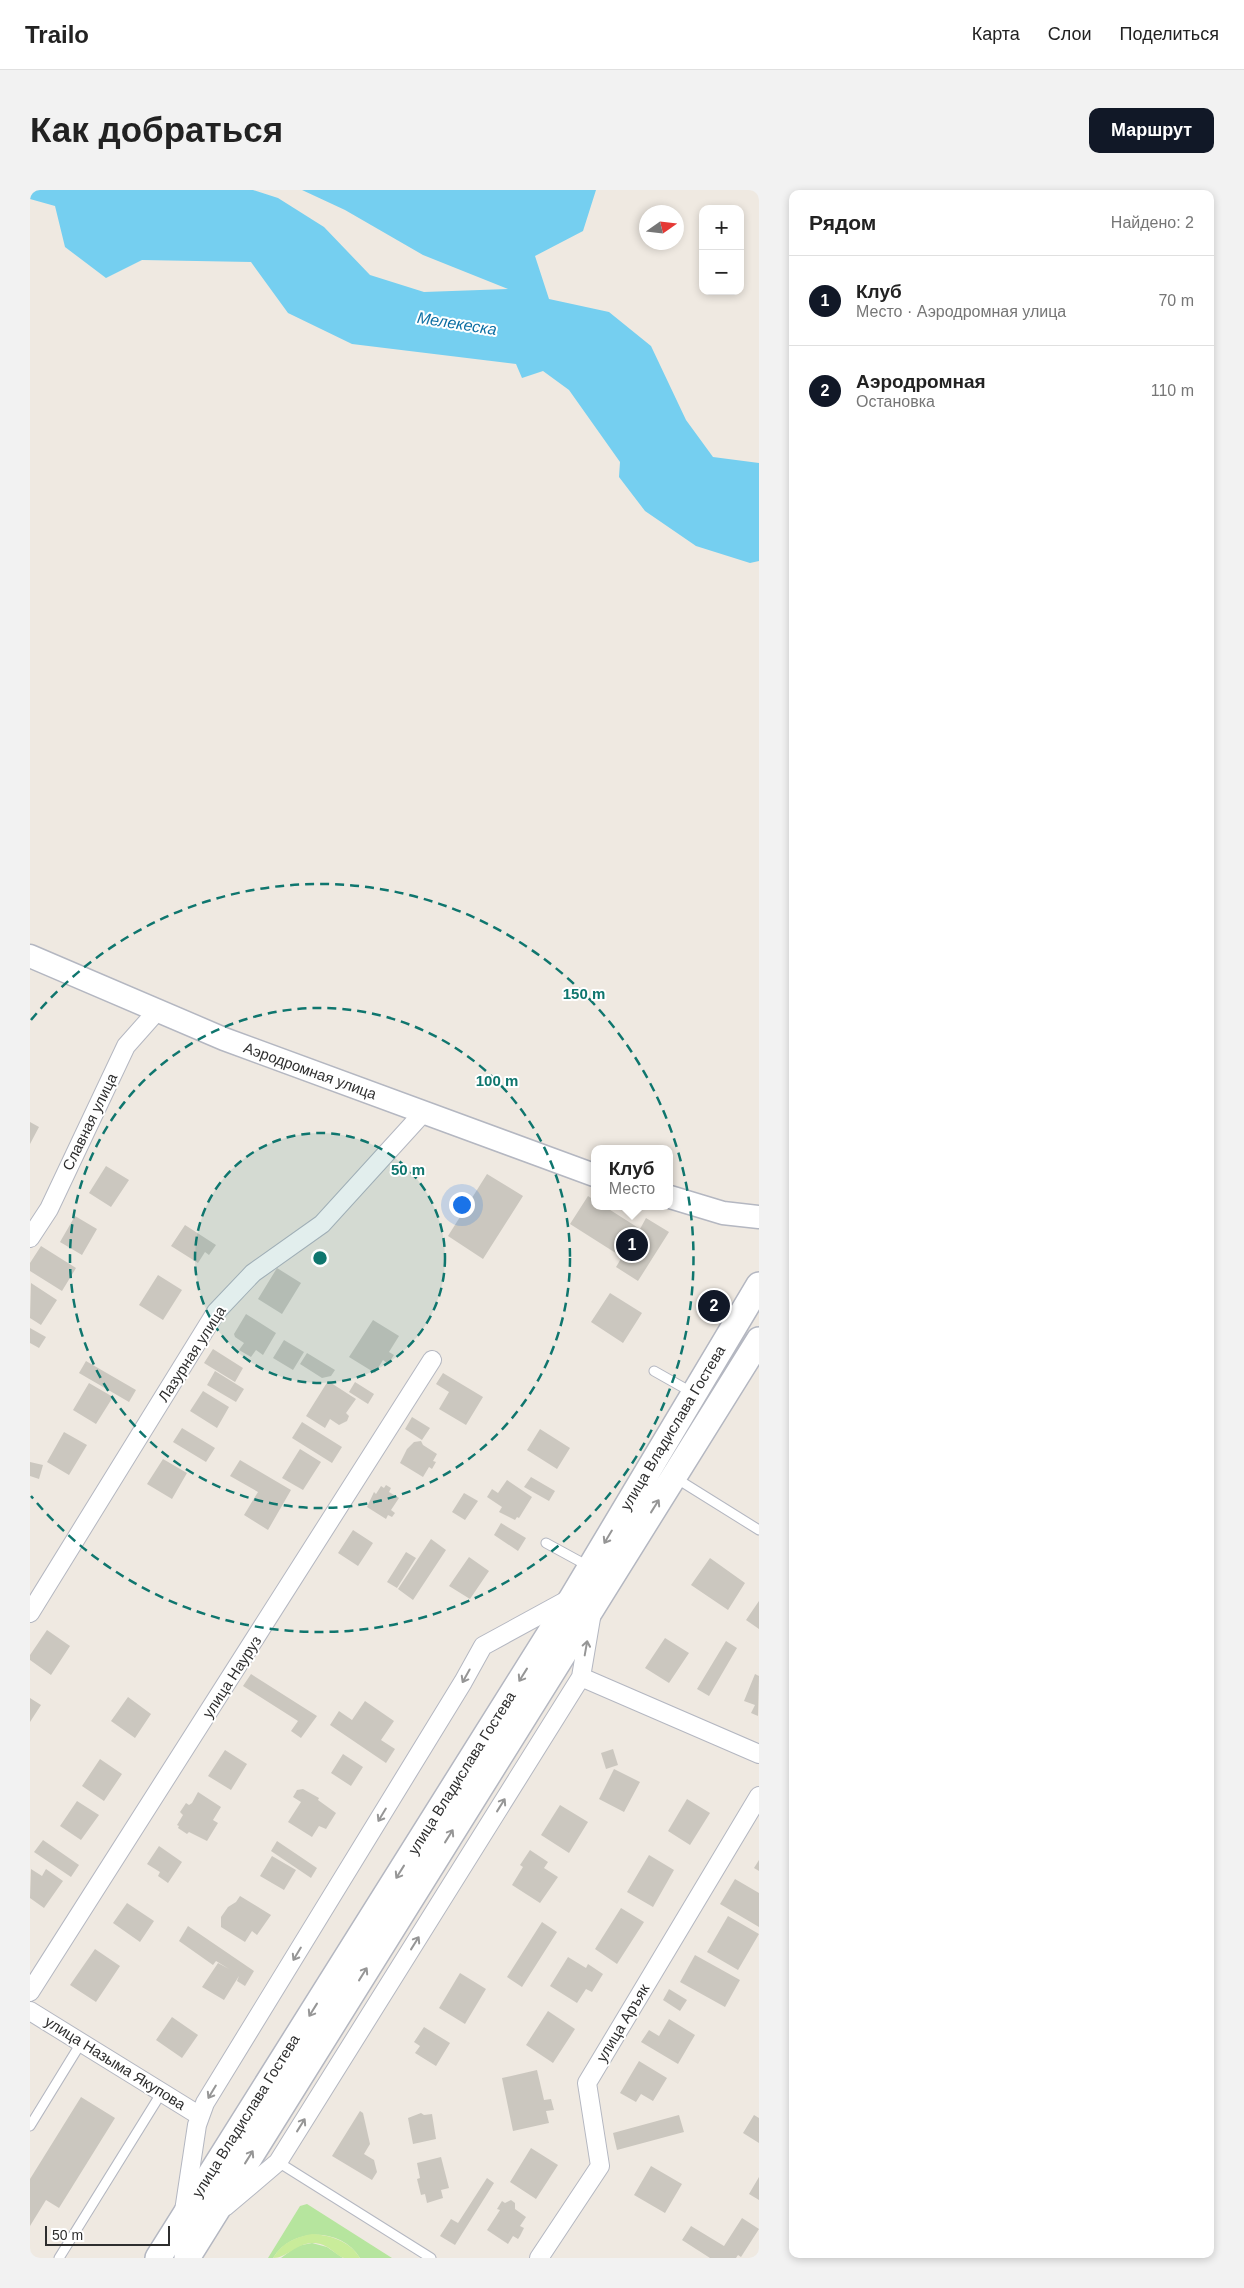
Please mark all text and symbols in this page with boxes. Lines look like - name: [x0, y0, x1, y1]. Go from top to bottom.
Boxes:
- text: Trailo: [25, 21, 89, 48]
- text: Карта: [972, 24, 1020, 44]
- text: Слои: [1048, 24, 1092, 44]
- text: Поделиться: [1120, 24, 1219, 44]
- button: Маршрут: [1089, 108, 1214, 153]
- text: Как добраться: [30, 110, 283, 149]
- north arrow: [639, 205, 684, 250]
- map controls: [699, 205, 744, 295]
- button: +: [699, 205, 744, 250]
- text: Рядом: [809, 211, 876, 234]
- text: Найдено: 2: [1111, 214, 1194, 231]
- button: −: [699, 250, 744, 295]
- text: Клуб: [856, 281, 902, 302]
- text: 1: [821, 292, 829, 309]
- text: 70 m: [1158, 292, 1194, 309]
- text: Место · Аэродромная улица: [856, 303, 1066, 320]
- water label: Мелекеска: [416, 309, 498, 338]
- text: Аэродромная: [856, 371, 986, 392]
- text: 2: [821, 382, 829, 399]
- text: 110 m: [1151, 382, 1194, 399]
- text: Остановка: [856, 393, 935, 410]
- text: 150 m: [563, 985, 605, 1002]
- street label: Аэродромная улица: [241, 1039, 380, 1103]
- street label: Славная улица: [59, 1070, 121, 1173]
- text: 100 m: [476, 1072, 518, 1089]
- popup: [591, 1145, 673, 1210]
- text: Клуб: [609, 1158, 654, 1179]
- text: 50 m: [391, 1161, 425, 1178]
- text: Место: [609, 1180, 655, 1197]
- your location: [449, 1192, 475, 1218]
- pin: 1: [616, 1226, 648, 1264]
- centre of rings: [311, 1249, 329, 1267]
- pin: 2: [698, 1287, 730, 1325]
- street label: Лазурная улица: [154, 1302, 229, 1405]
- street label: улица Владислава Гостева: [617, 1342, 729, 1513]
- one-way arrow: [650, 1499, 660, 1513]
- one-way arrow: [603, 1529, 613, 1543]
- street label: улица Науруз: [199, 1632, 264, 1721]
- one-way arrow: [581, 1640, 591, 1656]
- one-way arrow: [518, 1668, 528, 1682]
- one-way arrow: [461, 1669, 471, 1684]
- street label: улица Владислава Гостева: [404, 1688, 519, 1857]
- one-way arrow: [496, 1798, 506, 1812]
- one-way arrow: [376, 1808, 386, 1822]
- one-way arrow: [444, 1830, 454, 1844]
- one-way arrow: [394, 1865, 404, 1879]
- one-way arrow: [410, 1936, 420, 1950]
- one-way arrow: [291, 1946, 301, 1960]
- one-way arrow: [358, 1968, 368, 1982]
- street label: улица Аръяк: [593, 1980, 653, 2065]
- one-way arrow: [308, 2002, 318, 2016]
- street label: улица Назыма Якупова: [42, 2012, 189, 2113]
- street label: улица Владислава Гостева: [188, 2031, 303, 2200]
- one-way arrow: [207, 2085, 217, 2099]
- one-way arrow: [296, 2118, 306, 2132]
- one-way arrow: [244, 2150, 254, 2164]
- scale bar: [45, 2223, 170, 2246]
- text: 50 m: [52, 2227, 83, 2243]

